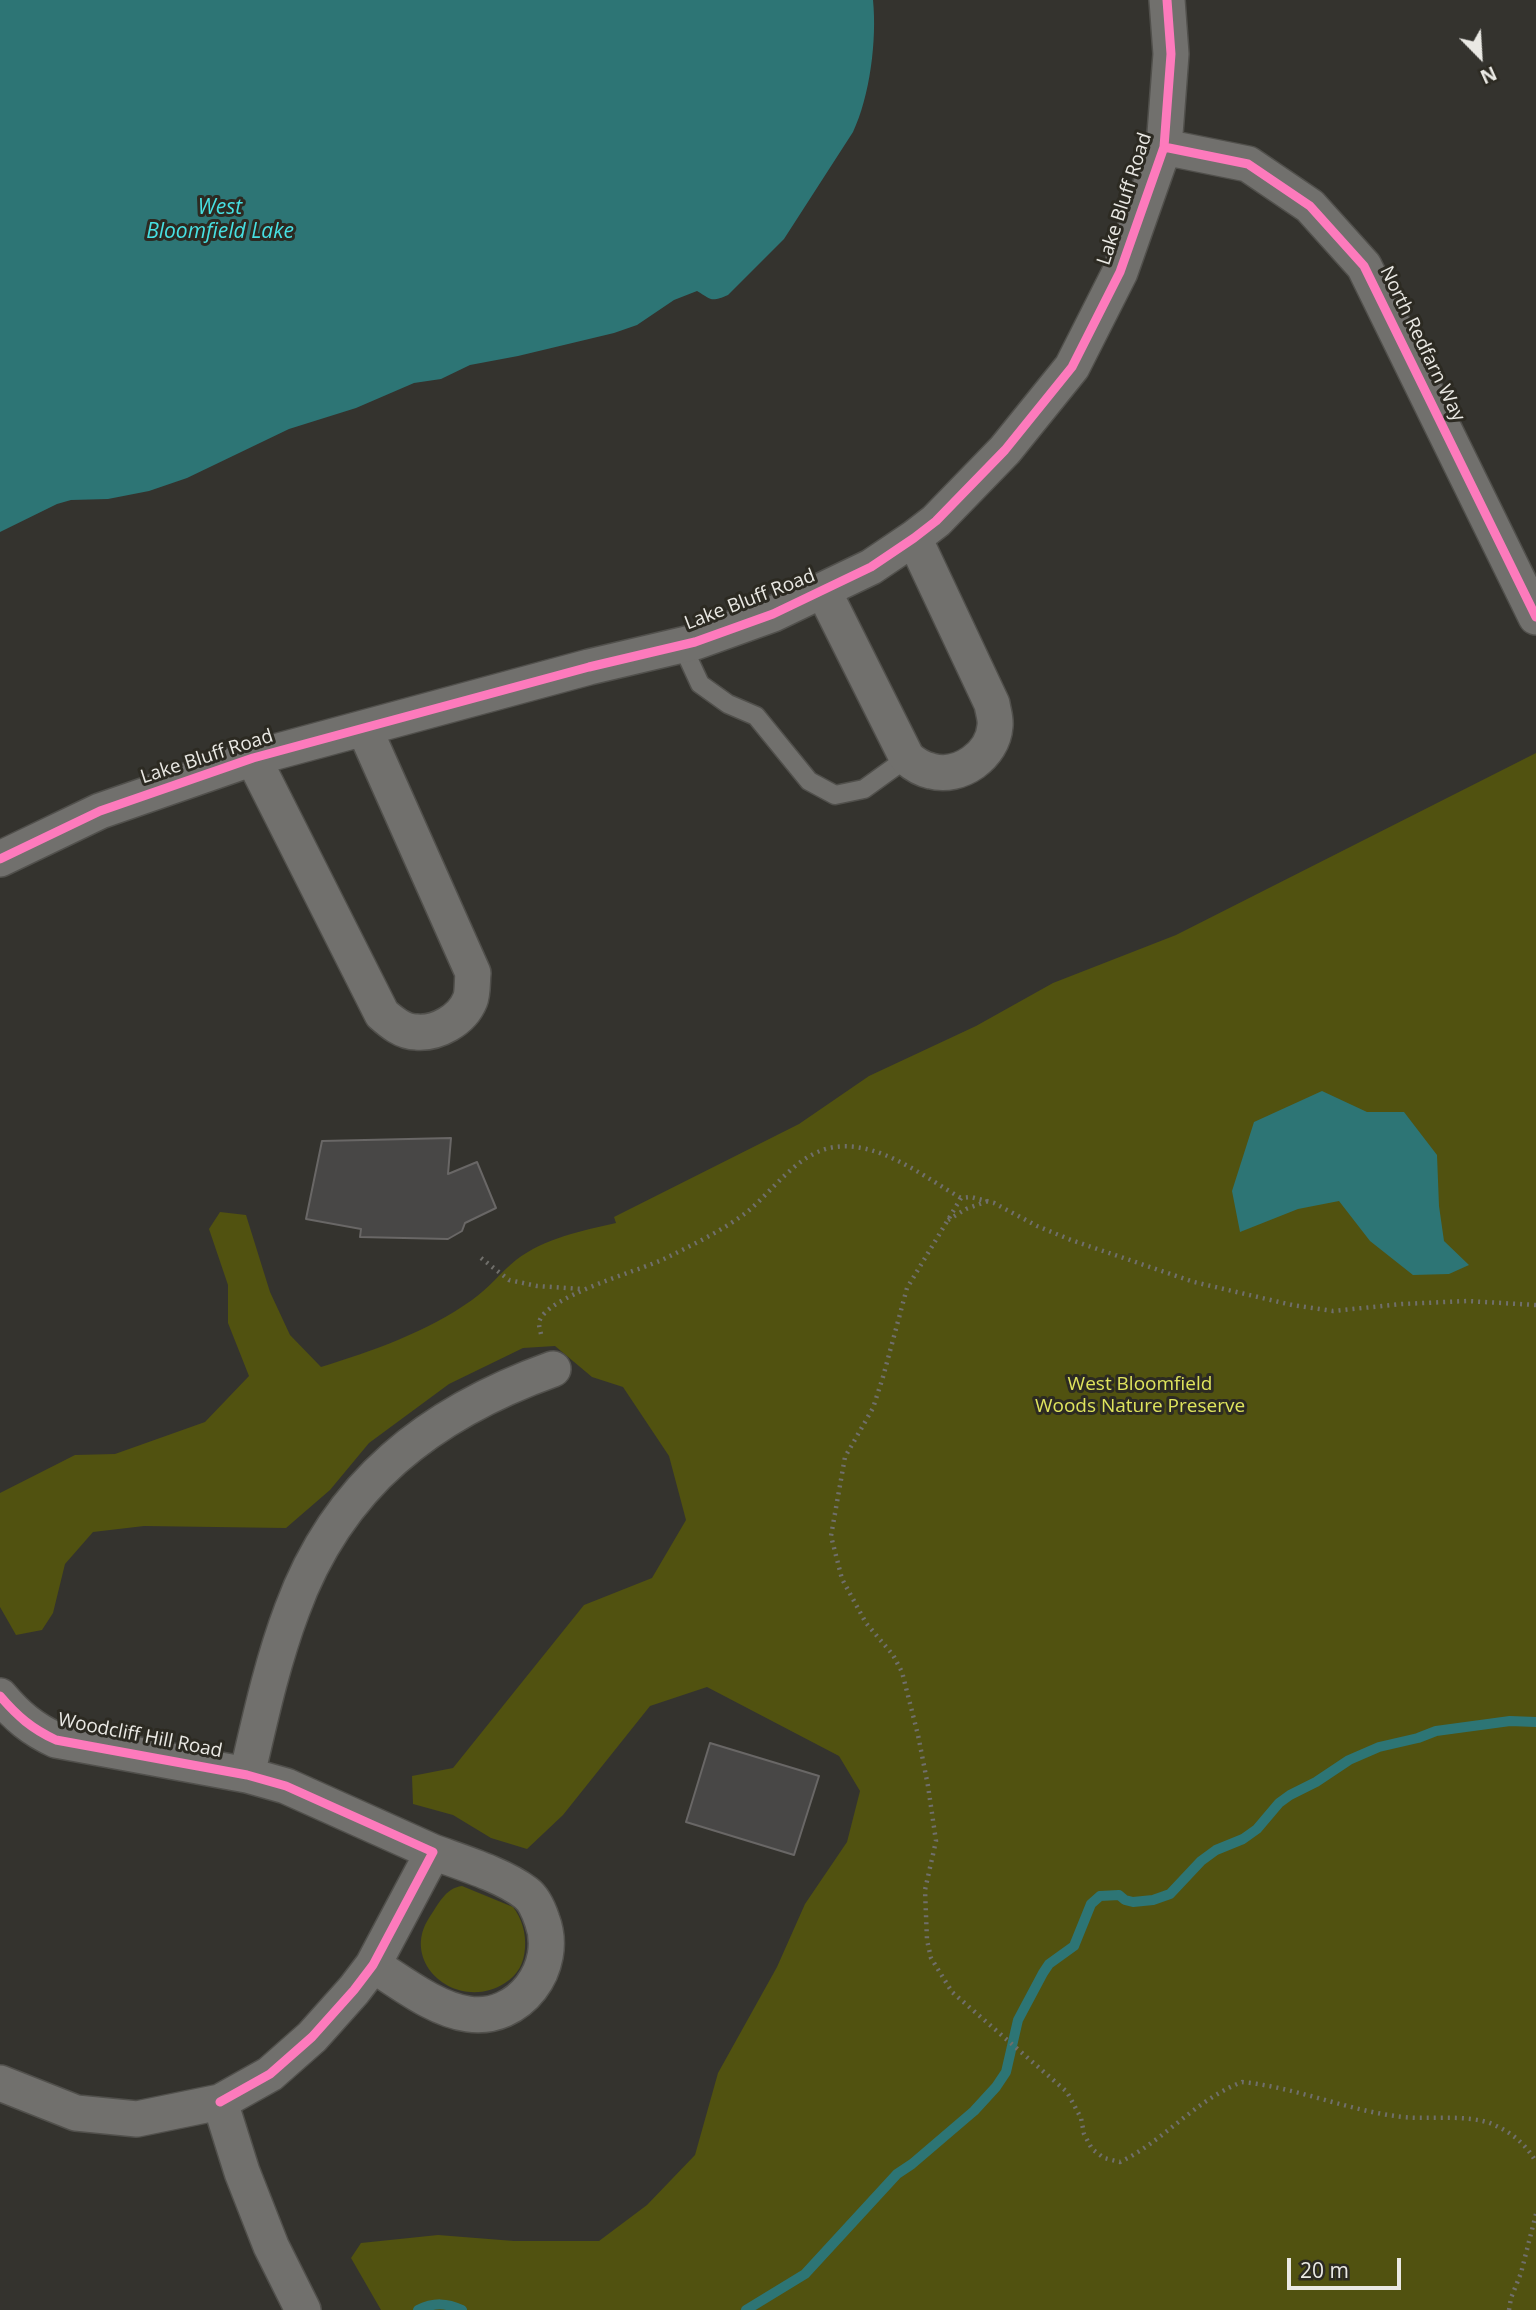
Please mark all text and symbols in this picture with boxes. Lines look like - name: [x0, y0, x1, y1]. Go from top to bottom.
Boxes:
- north arrow: [1445, 21, 1515, 91]
- text: N: [1476, 60, 1501, 90]
- street label: Lake Bluff Road: [1093, 130, 1157, 268]
- water label: West Bloomfield Lake: [146, 195, 294, 245]
- street label: North Redfarn Way: [1375, 263, 1469, 425]
- street label: Lake Bluff Road: [682, 565, 818, 635]
- street label: Lake Bluff Road: [138, 725, 276, 789]
- park label: West Bloomfield Woods Nature Preserve: [1035, 1374, 1245, 1418]
- street label: Woodcliff Hill Road: [56, 1709, 224, 1763]
- scale bar: [1291, 2244, 1405, 2288]
- text: 20 m: [1300, 2256, 1349, 2284]

